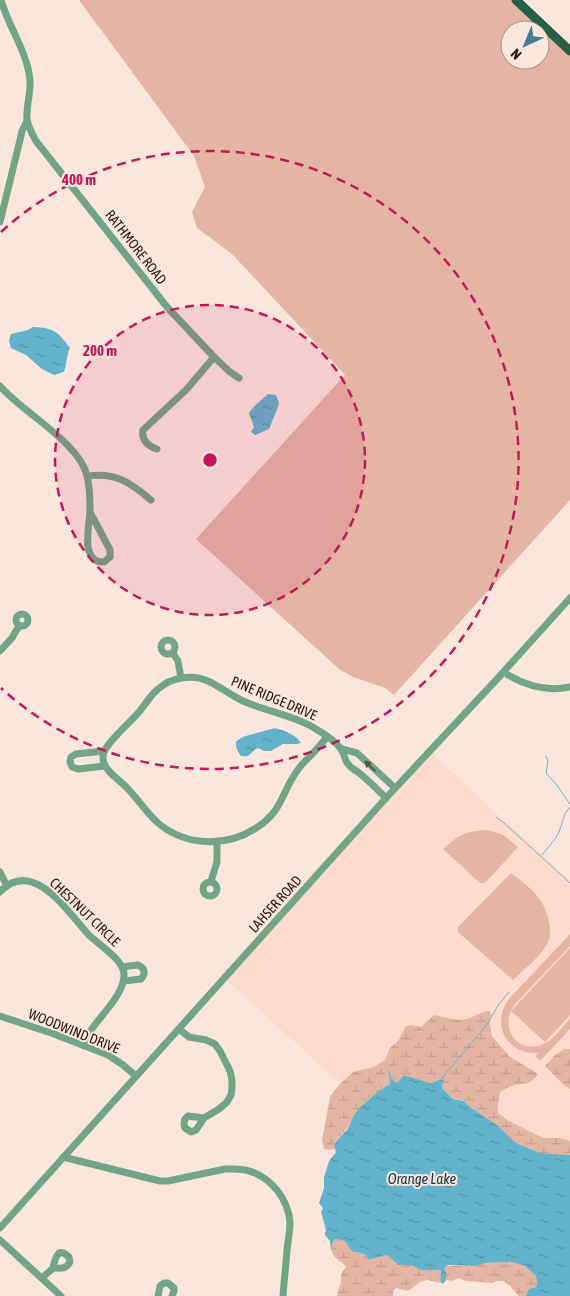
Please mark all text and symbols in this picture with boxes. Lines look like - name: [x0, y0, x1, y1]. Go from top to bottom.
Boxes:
- north arrow: [500, 20, 550, 70]
- text: N: [507, 46, 524, 63]
- text: 400 m: [61, 171, 96, 188]
- street label: RATHMORE ROAD: [102, 207, 170, 287]
- text: 200 m: [83, 342, 117, 359]
- centre of rings: [201, 451, 219, 469]
- street label: PINE RIDGE DRIVE: [229, 673, 319, 723]
- one-way arrow: [364, 760, 376, 772]
- street label: LAHSER ROAD: [245, 872, 305, 936]
- street label: CHESTNUT CIRCLE: [47, 874, 123, 950]
- street label: WOODWIND DRIVE: [26, 1005, 122, 1057]
- water label: Orange Lake: [388, 1170, 456, 1187]

